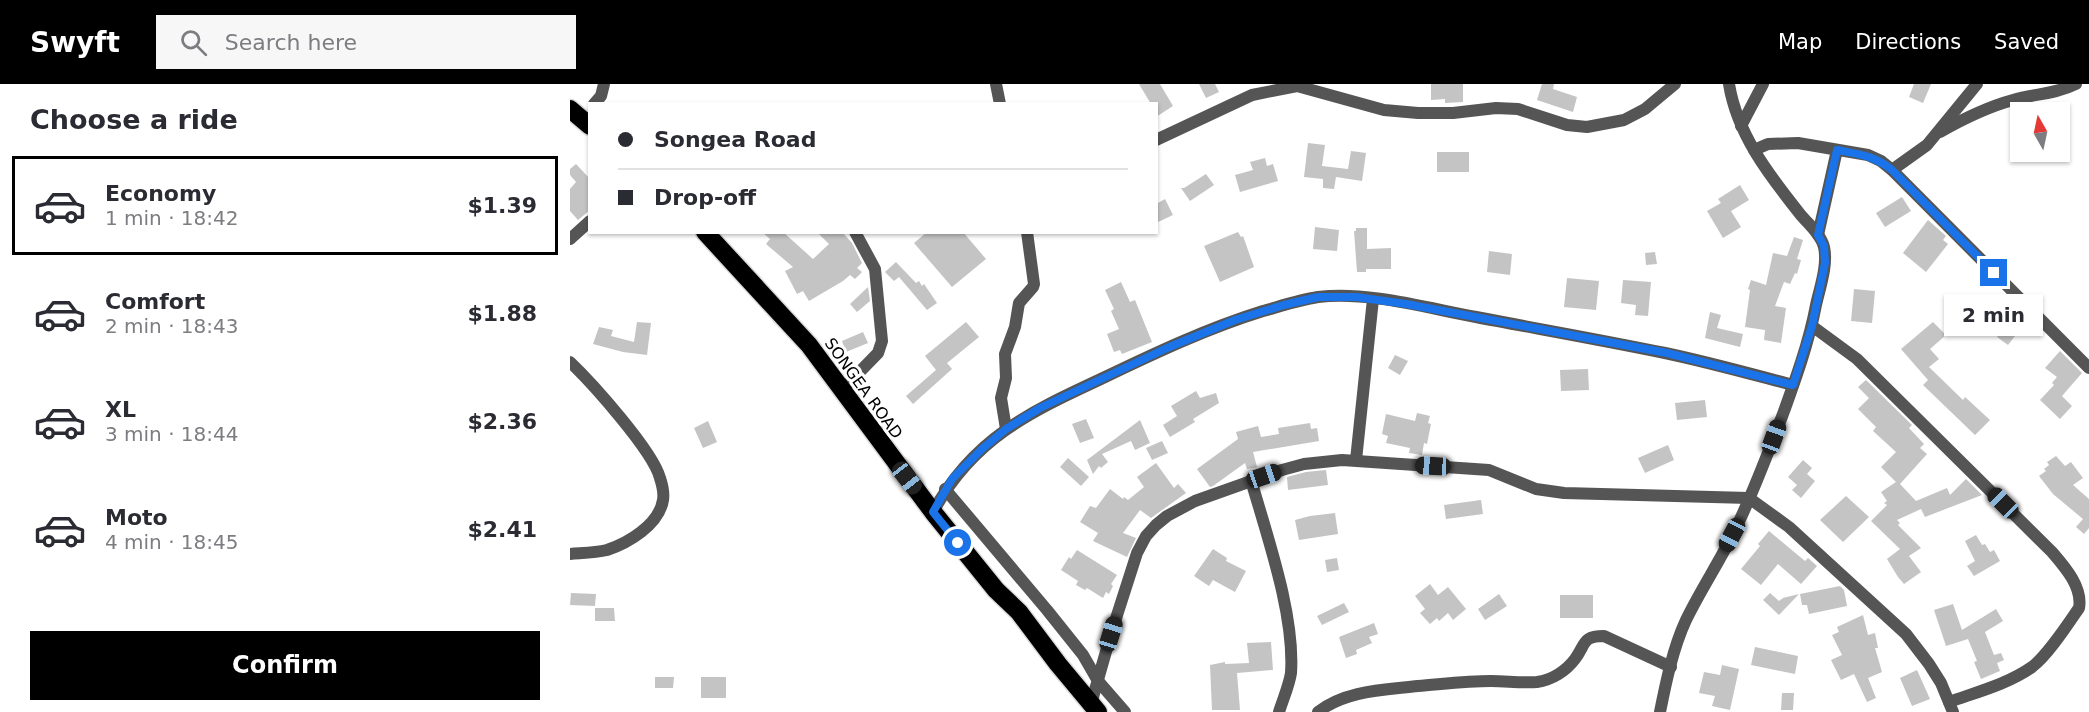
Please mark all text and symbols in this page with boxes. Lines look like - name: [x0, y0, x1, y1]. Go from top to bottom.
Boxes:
- search box: [156, 15, 576, 69]
- text: Swyft: [30, 26, 120, 59]
- icon: search: [177, 26, 210, 59]
- text: Search here: [225, 30, 357, 55]
- text: Map: [1778, 30, 1822, 54]
- text: Directions: [1855, 30, 1961, 54]
- text: Saved: [1994, 30, 2059, 54]
- north arrow: [2010, 102, 2070, 162]
- map controls: [2010, 102, 2070, 162]
- text: Choose a ride: [30, 104, 238, 135]
- text: Songea Road: [654, 127, 816, 152]
- icon: car: [33, 179, 87, 233]
- text: Economy: [105, 181, 216, 206]
- text: Drop-off: [654, 185, 756, 210]
- text: $1.39: [467, 193, 537, 218]
- text: 1 min · 18:42: [105, 206, 239, 230]
- route end: [1980, 259, 2007, 286]
- icon: car: [33, 287, 87, 341]
- text: Comfort: [105, 289, 205, 314]
- callout: 2 min: [1944, 294, 2044, 336]
- text: $1.88: [467, 301, 537, 326]
- text: 2 min: [1962, 303, 2025, 327]
- text: 2 min · 18:43: [105, 314, 239, 338]
- street label: SONGEA ROAD: [821, 334, 907, 442]
- icon: car: [33, 395, 87, 449]
- text: XL: [105, 397, 136, 422]
- text: $2.36: [467, 409, 537, 434]
- car: [1759, 417, 1789, 457]
- text: 3 min · 18:44: [105, 422, 239, 446]
- car: [1415, 456, 1451, 476]
- car: [889, 458, 925, 498]
- car: [1244, 462, 1284, 490]
- car: [1984, 484, 2022, 522]
- icon: car: [33, 503, 87, 557]
- text: Moto: [105, 505, 168, 530]
- car: [1716, 515, 1748, 555]
- text: $2.41: [467, 517, 537, 542]
- route start: [944, 529, 971, 556]
- text: 4 min · 18:45: [105, 530, 239, 554]
- car: [1097, 614, 1125, 654]
- button: Confirm: [30, 631, 540, 700]

